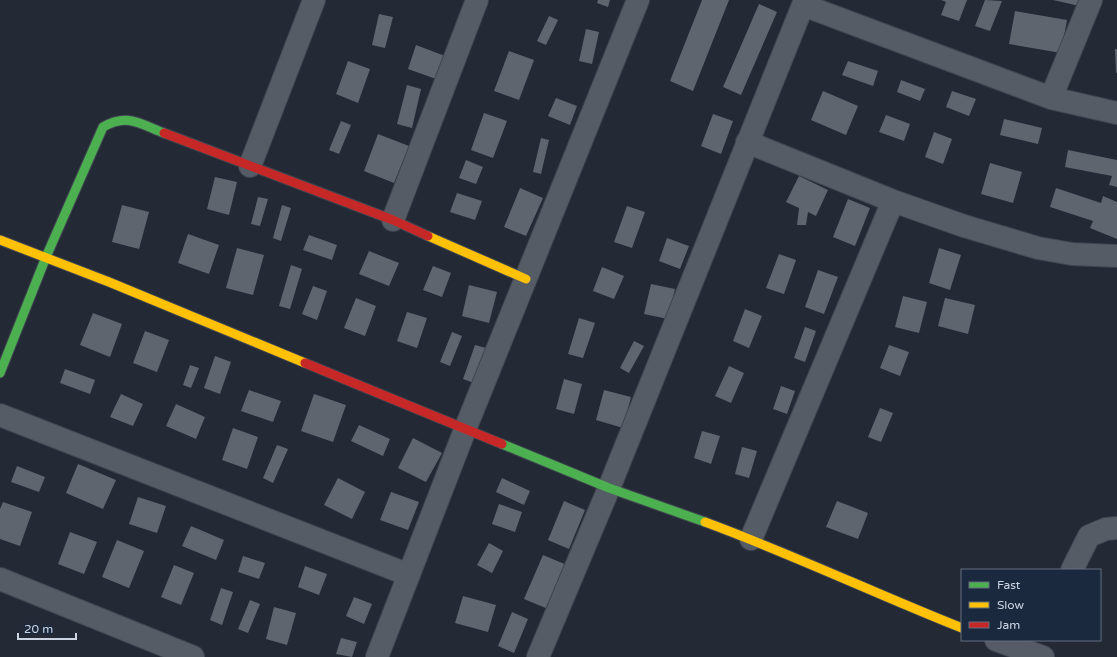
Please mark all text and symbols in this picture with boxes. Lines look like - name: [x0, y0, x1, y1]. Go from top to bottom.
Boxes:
- legend: [961, 569, 1101, 641]
- text: Fast: [997, 578, 1021, 592]
- text: Slow: [997, 598, 1024, 612]
- scale bar: [18, 615, 76, 641]
- text: Jam: [997, 618, 1020, 632]
- text: 20 m: [24, 622, 53, 636]

